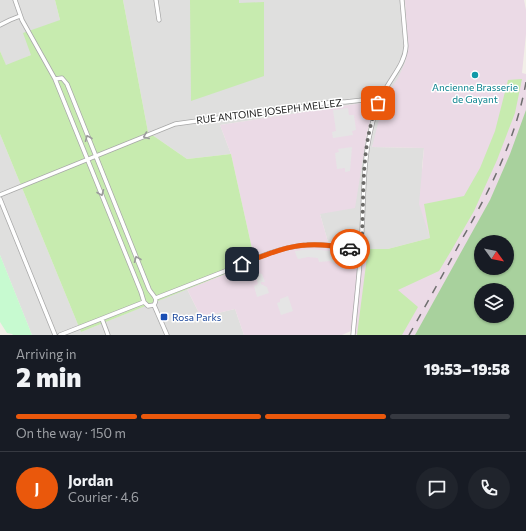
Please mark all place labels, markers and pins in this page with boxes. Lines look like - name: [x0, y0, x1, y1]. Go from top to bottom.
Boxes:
- marker: Ancienne Brasserie de Gayant: [470, 70, 480, 80]
- place label: Ancienne Brasserie de Gayant: [432, 81, 518, 105]
- pin: [361, 86, 395, 120]
- pin: [225, 247, 259, 281]
- place label: Rosa Parks: [172, 311, 222, 323]
- marker: Rosa Parks: [159, 312, 169, 322]

